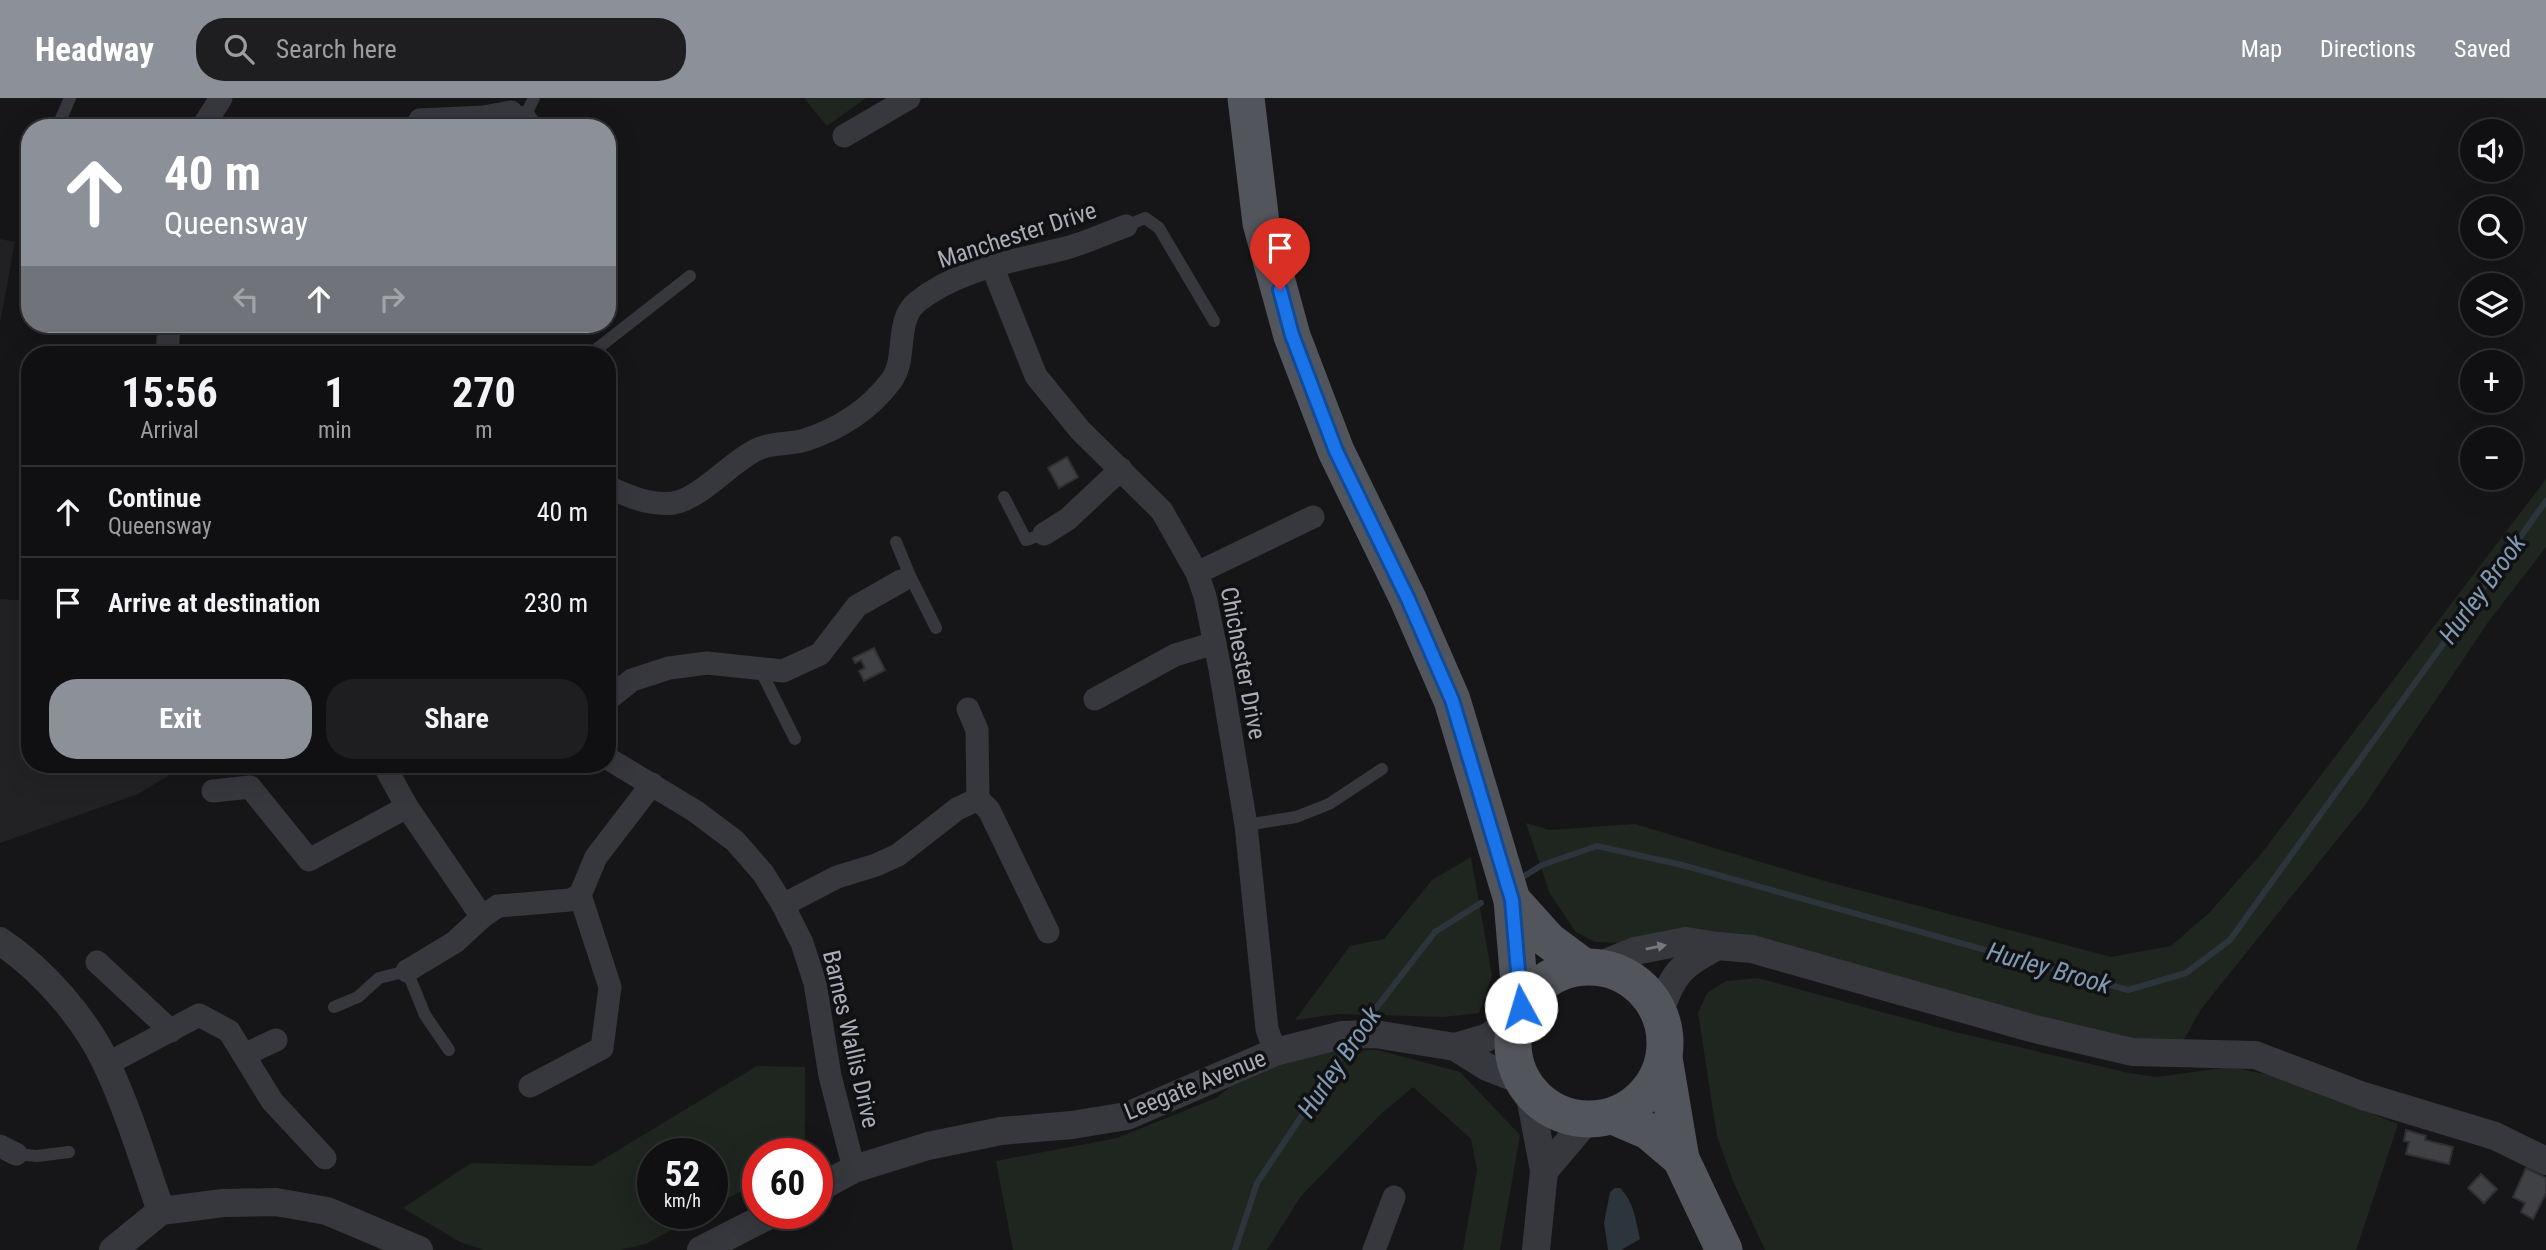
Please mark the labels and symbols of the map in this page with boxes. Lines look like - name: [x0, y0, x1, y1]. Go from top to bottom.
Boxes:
- street label: Manchester Drive: [934, 196, 1100, 274]
- pin: [1250, 218, 1310, 290]
- water label: Hurley Brook: [2432, 528, 2532, 649]
- street label: Chichester Drive: [1215, 584, 1271, 742]
- water label: Hurley Brook: [1984, 936, 2115, 1000]
- one-way arrow: [1645, 942, 1667, 953]
- street label: Barnes Wallis Drive: [817, 947, 885, 1131]
- position arrow: [1484, 970, 1558, 1044]
- water label: Hurley Brook: [1291, 1000, 1387, 1123]
- street label: Leegate Avenue: [1120, 1044, 1270, 1126]
- speed limit sign: 60: [742, 1138, 833, 1229]

